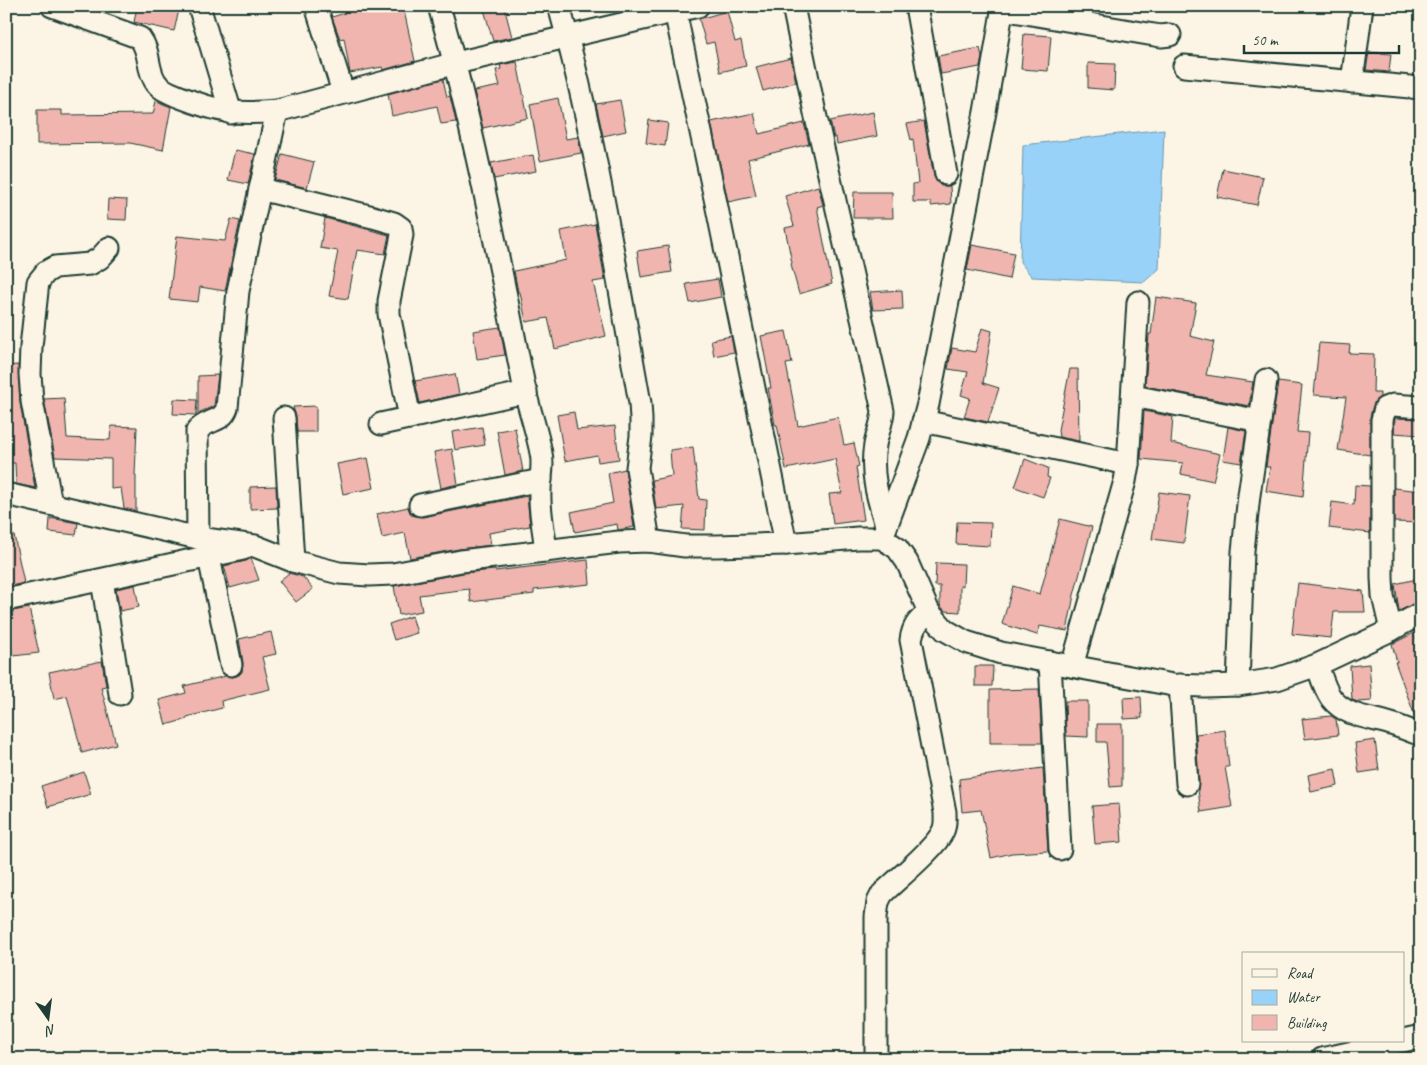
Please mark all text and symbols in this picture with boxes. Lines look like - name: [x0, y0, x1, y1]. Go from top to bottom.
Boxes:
- scale bar: [1244, 22, 1400, 54]
- text: 50 m: [1252, 31, 1279, 50]
- legend: [1242, 952, 1404, 1042]
- text: Road: [1287, 964, 1314, 983]
- text: Water: [1287, 988, 1321, 1007]
- north arrow: [22, 992, 72, 1042]
- text: Building: [1287, 1014, 1327, 1033]
- text: N: [43, 1021, 57, 1040]

